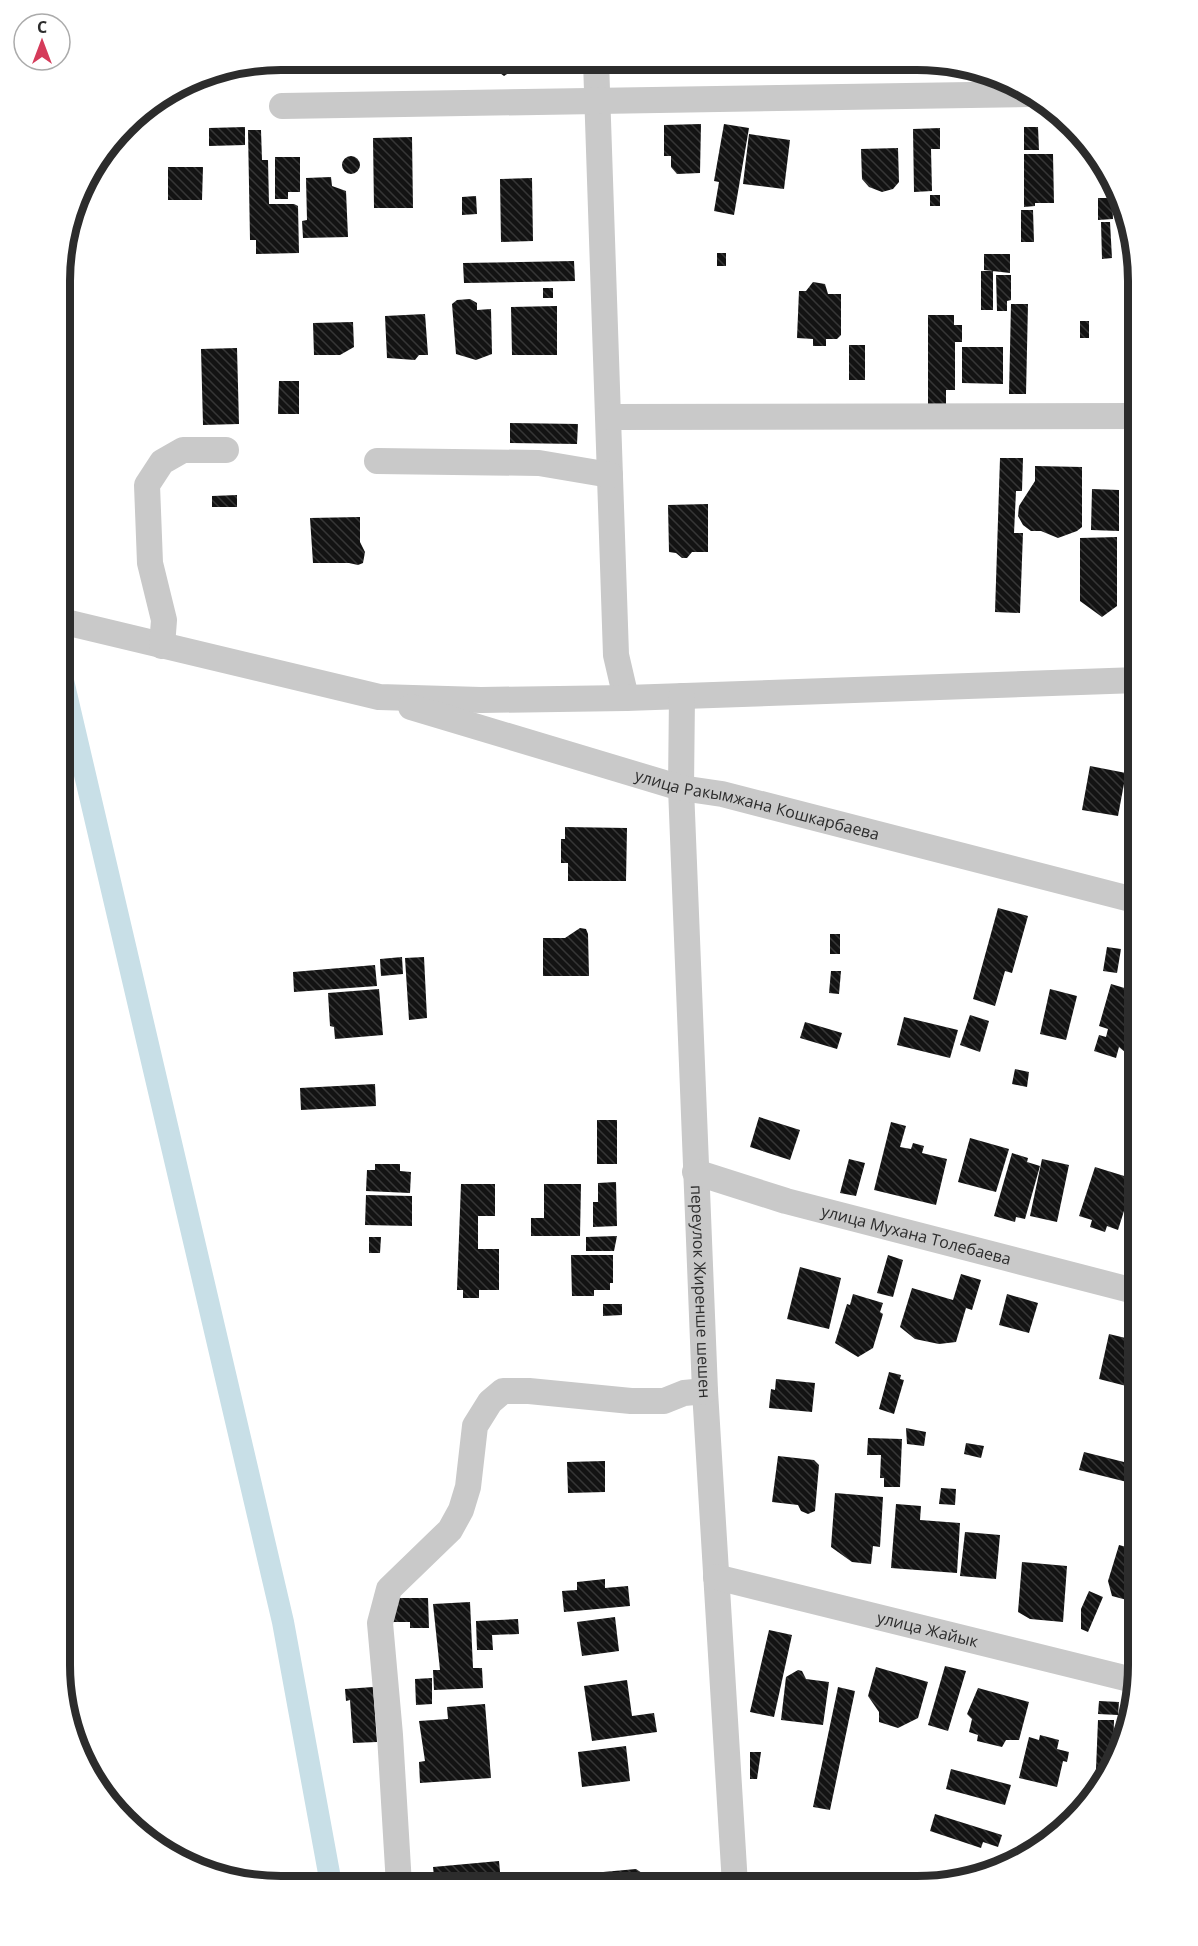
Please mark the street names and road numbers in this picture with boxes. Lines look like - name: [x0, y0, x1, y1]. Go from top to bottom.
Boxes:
- street label: улица Ракымжана Кошкарбаева: [632, 764, 882, 845]
- street label: переулок Жиренше шешен: [686, 1185, 716, 1399]
- street label: улица Мухана Толебаева: [819, 1200, 1014, 1270]
- street label: улица Жайык: [875, 1606, 981, 1653]

